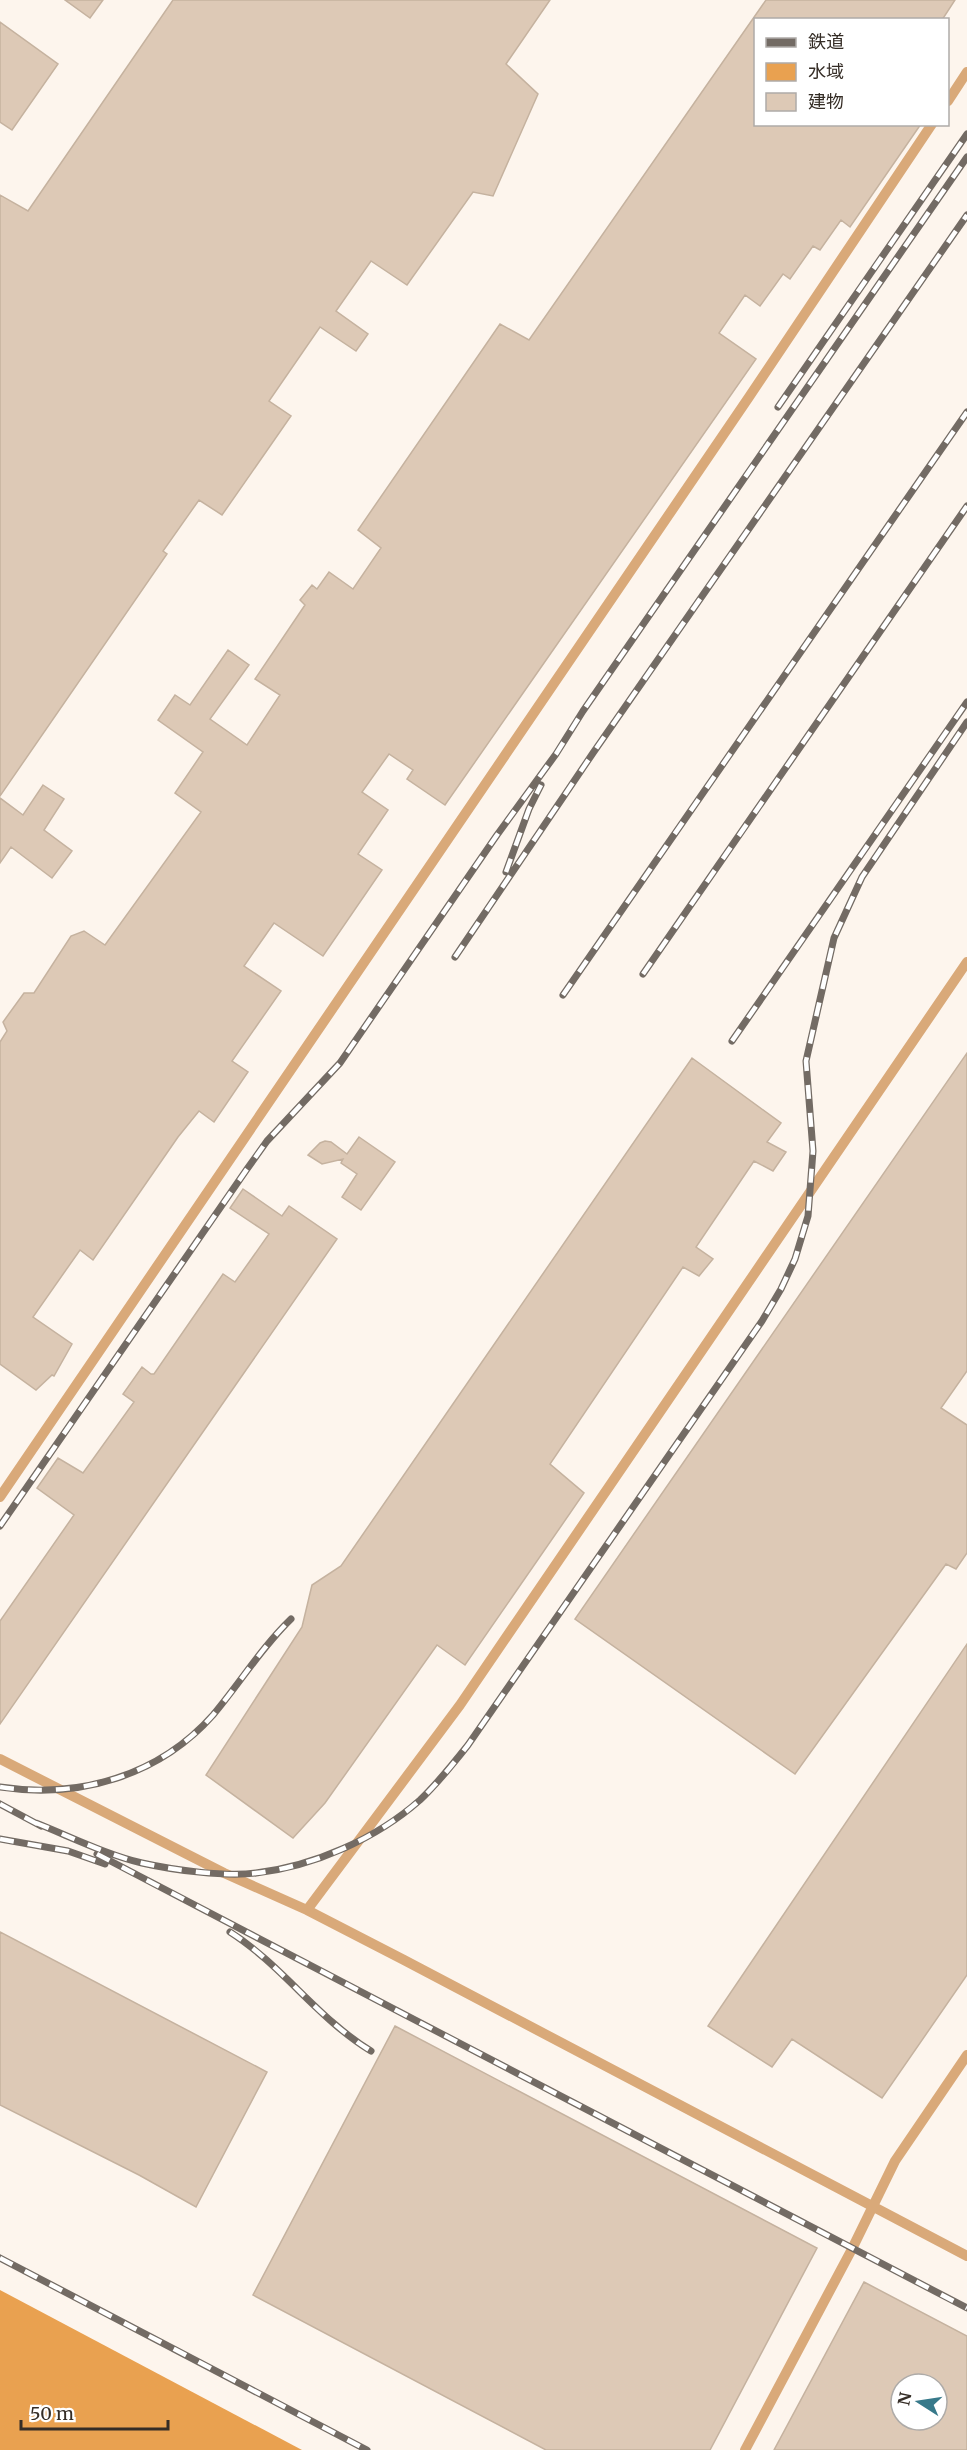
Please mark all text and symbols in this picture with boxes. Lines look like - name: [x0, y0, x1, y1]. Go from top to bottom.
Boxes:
- legend: [754, 18, 949, 126]
- text: 鉄道: [808, 30, 844, 53]
- text: 水域: [808, 60, 844, 83]
- text: 建物: [808, 90, 844, 113]
- north arrow: [889, 2372, 949, 2432]
- text: N: [893, 2390, 915, 2407]
- scale bar: [21, 2393, 168, 2431]
- text: 50 m: [30, 2402, 74, 2425]

